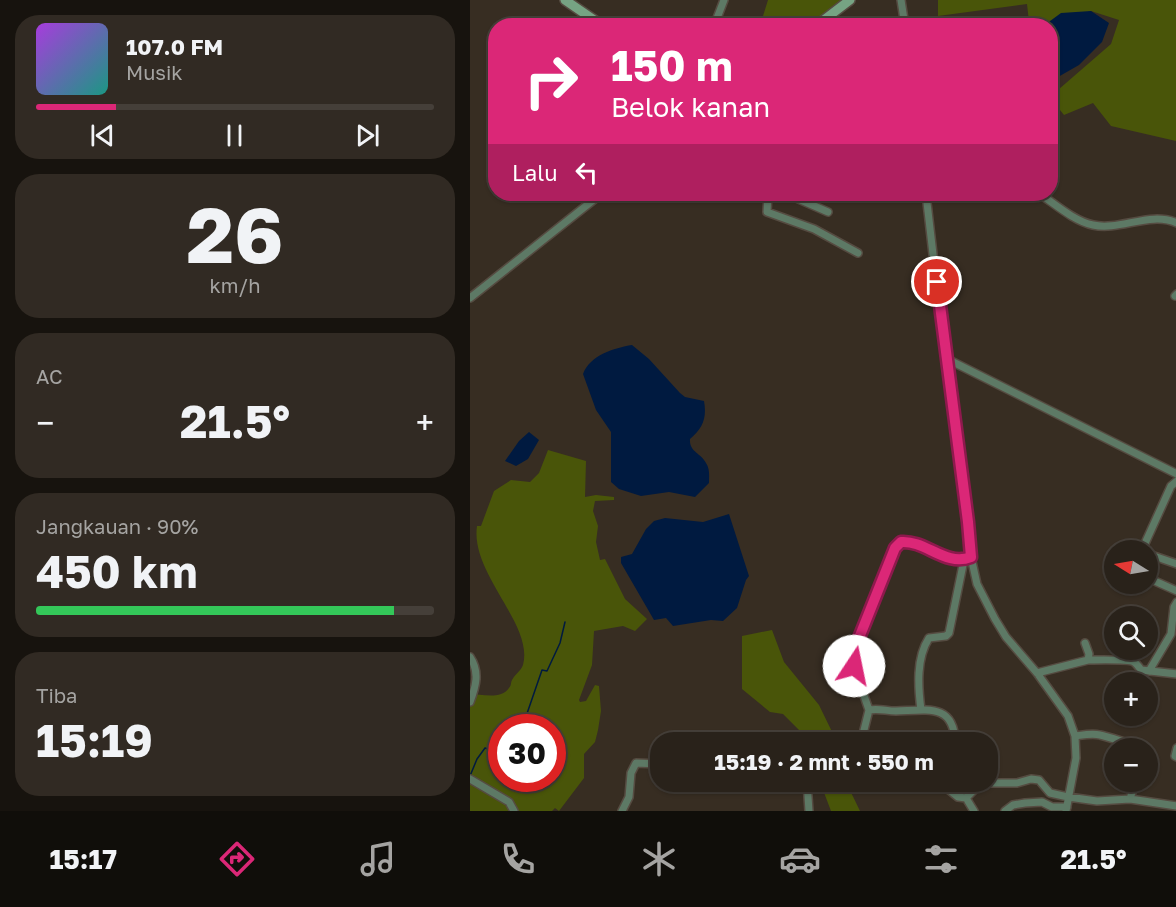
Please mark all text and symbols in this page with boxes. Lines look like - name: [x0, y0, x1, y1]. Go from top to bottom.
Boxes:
- text: 107.0 FM: [126, 33, 223, 60]
- text: 150 m: [611, 40, 733, 90]
- icon: right: [512, 42, 590, 120]
- text: Musik: [126, 60, 183, 84]
- text: Belok kanan: [611, 91, 770, 123]
- icon: previous: [86, 119, 119, 152]
- icon: pause: [218, 119, 251, 152]
- icon: next: [351, 119, 384, 152]
- icon: left: [570, 156, 603, 189]
- text: Lalu: [512, 159, 558, 186]
- text: 26: [186, 187, 284, 280]
- pin: [911, 256, 962, 307]
- icon: arrive: [920, 265, 953, 298]
- text: km/h: [210, 273, 260, 297]
- text: AC: [36, 364, 63, 388]
- text: 21.5°: [180, 394, 290, 448]
- text: −: [36, 403, 54, 442]
- text: +: [416, 403, 434, 442]
- text: Jangkauan · 90%: [36, 514, 198, 538]
- north arrow: [1104, 540, 1158, 594]
- map controls: [1104, 540, 1158, 792]
- text: 450 km: [36, 544, 198, 598]
- button: search: [1104, 606, 1158, 660]
- position arrow: [822, 634, 886, 698]
- button: +: [1104, 672, 1158, 726]
- text: Tiba: [36, 683, 77, 707]
- text: 15:19: [36, 713, 153, 767]
- speed limit sign: 30: [488, 714, 566, 792]
- button: −: [1104, 738, 1158, 792]
- text: 15:19 · 2 mnt · 550 m: [714, 748, 934, 775]
- icon: directions: [216, 838, 258, 880]
- icon: music: [357, 838, 399, 880]
- icon: phone: [497, 838, 539, 880]
- icon: climate: [638, 838, 680, 880]
- icon: car: [779, 838, 821, 880]
- icon: filters: [920, 838, 962, 880]
- text: 15:17: [49, 843, 117, 875]
- text: 21.5°: [1061, 843, 1127, 875]

